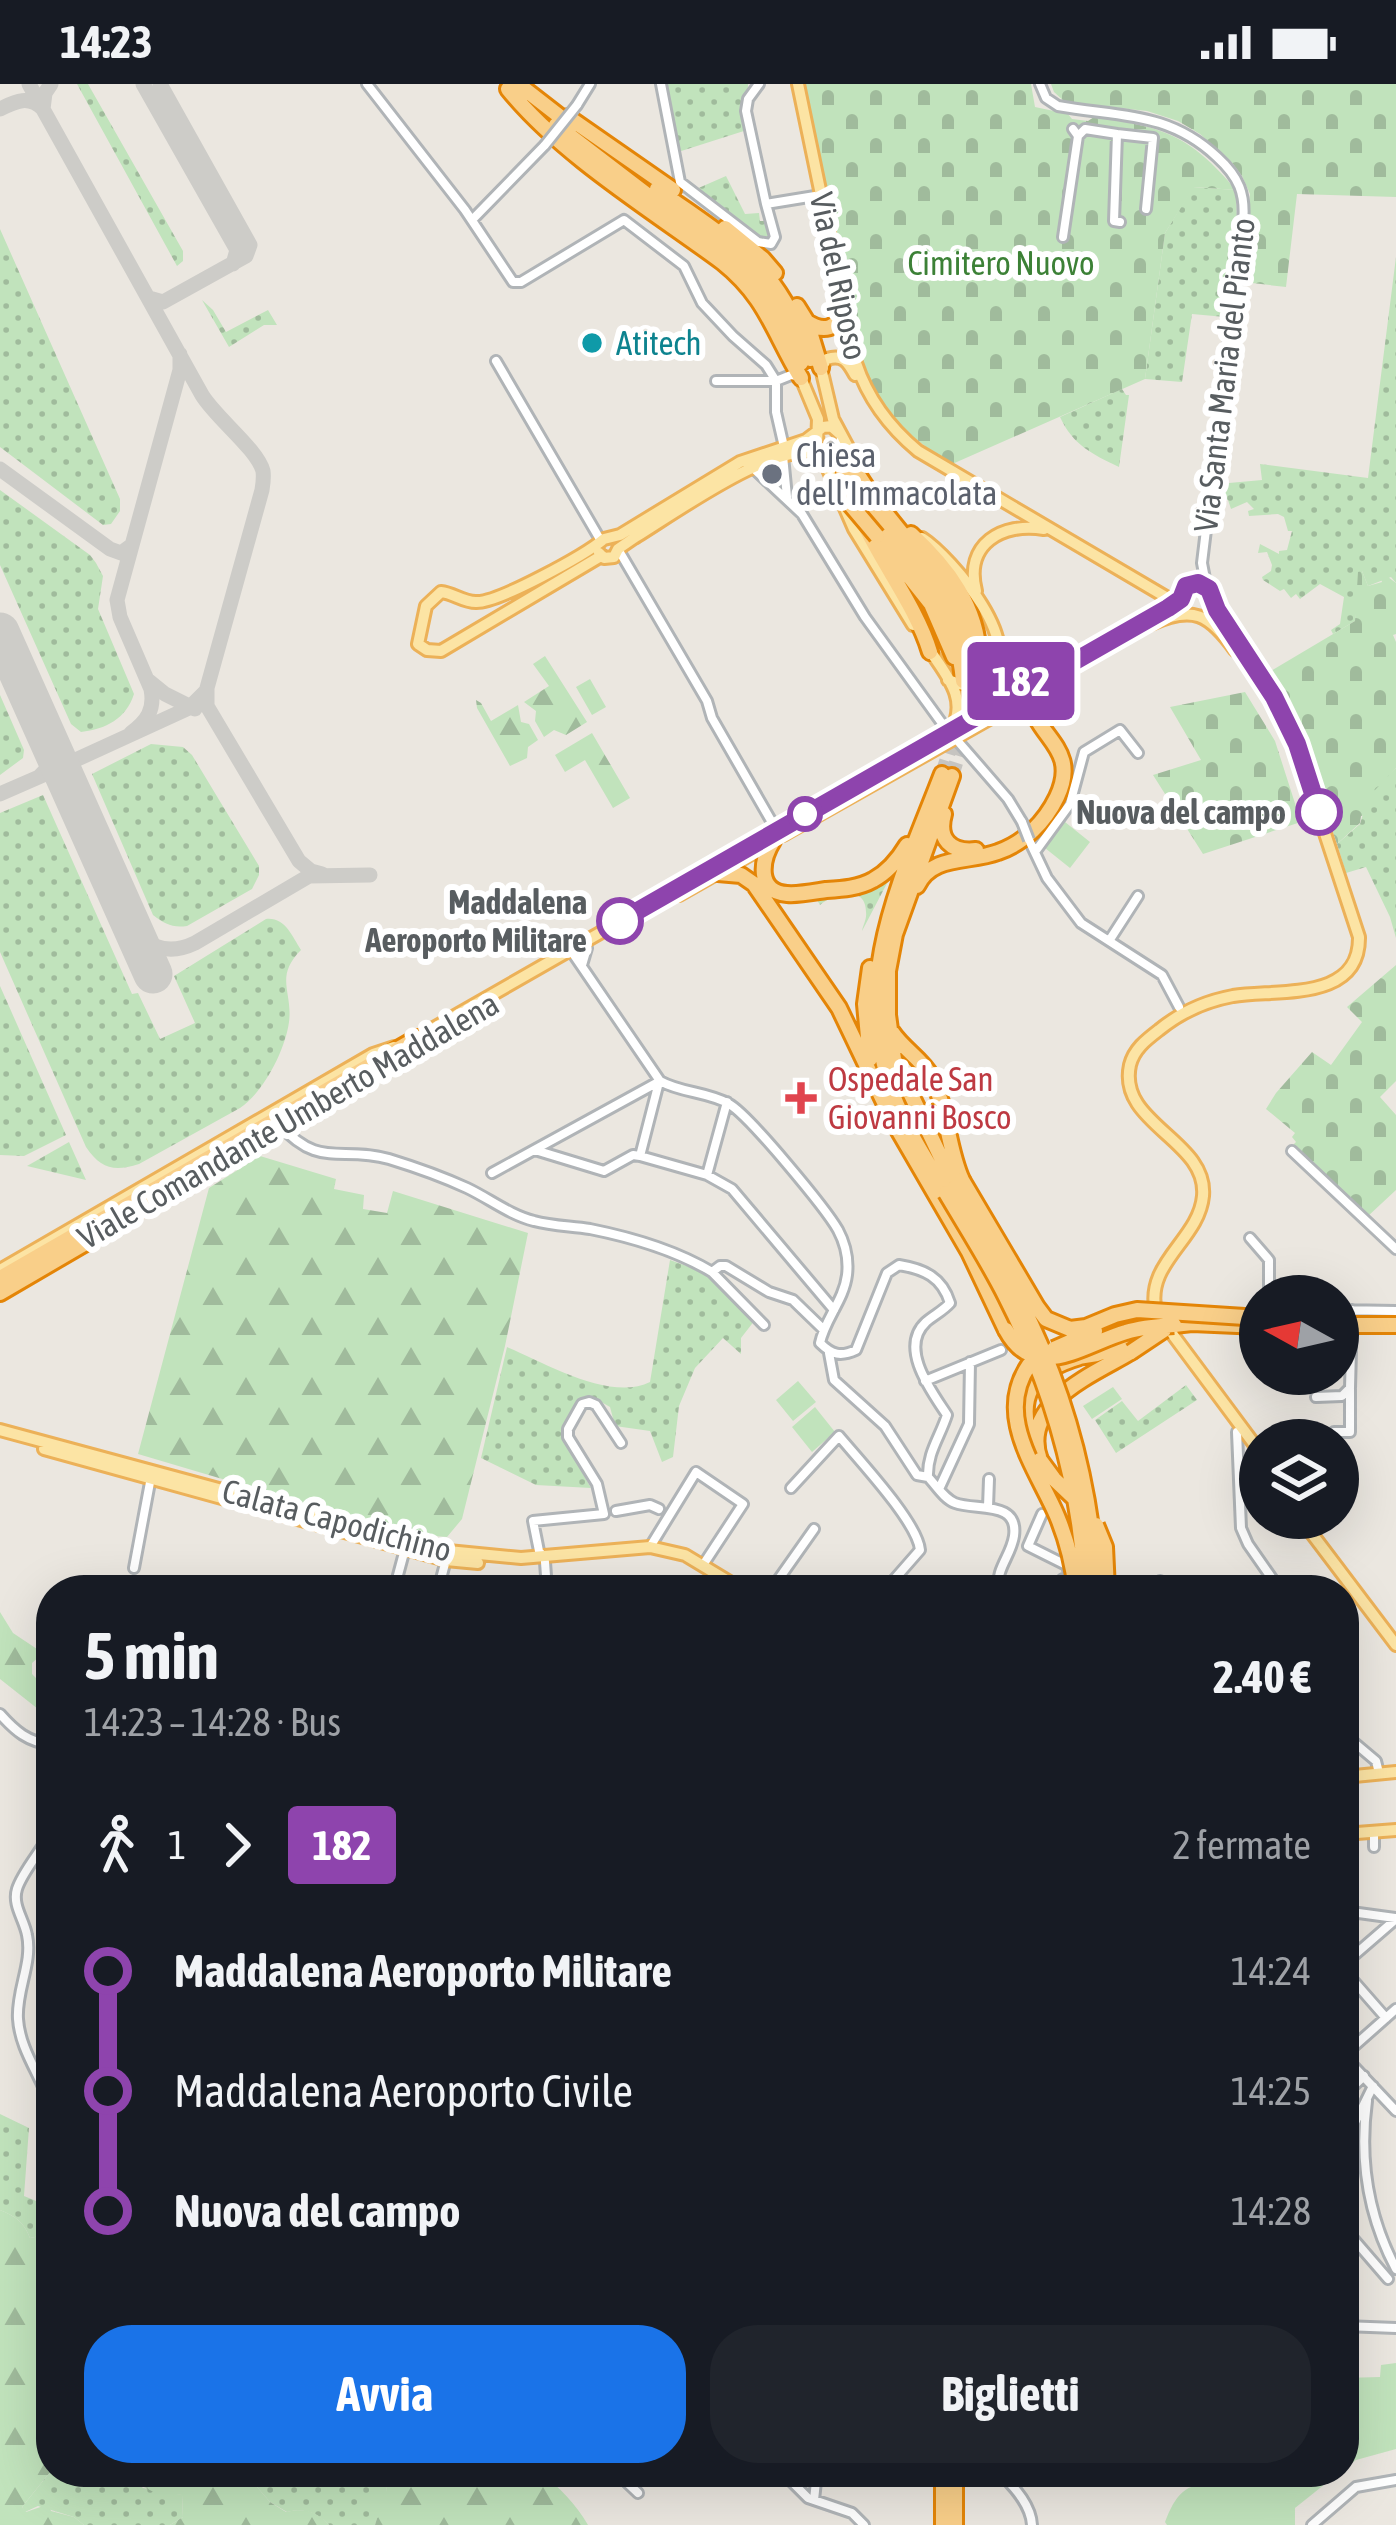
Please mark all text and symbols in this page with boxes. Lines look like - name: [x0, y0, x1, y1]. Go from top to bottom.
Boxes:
- text: 14:23: [60, 16, 153, 68]
- street label: Via del Riposo: [803, 189, 875, 363]
- street label: Via Santa Maria del Pianto: [1186, 216, 1262, 534]
- park label: Cimitero Nuovo: [907, 244, 1095, 282]
- place label: Atitech: [616, 324, 701, 362]
- marker: Atitech: [579, 330, 605, 356]
- place label: Chiesa dell'Immacolata: [796, 436, 997, 512]
- marker: Chiesa dell'Immacolata: [759, 461, 785, 487]
- line badge: 182: [952, 642, 1090, 720]
- text: 182: [991, 657, 1051, 705]
- marker: Nuova del campo: [1297, 790, 1341, 834]
- place label: Nuova del campo: [1076, 793, 1286, 831]
- unlabelled marker: [789, 798, 821, 830]
- place label: Maddalena Aeroporto Militare: [364, 883, 587, 959]
- marker: Maddalena Aeroporto Militare: [598, 899, 642, 943]
- street label: Viale Comandante Umberto Maddalena: [71, 984, 505, 1256]
- place label: Ospedale San Giovanni Bosco: [828, 1060, 1012, 1136]
- marker: Ospedale San Giovanni Bosco: [785, 1082, 817, 1114]
- north arrow: [1239, 1275, 1359, 1395]
- map controls: [1239, 1275, 1359, 1539]
- button: layers: [1239, 1419, 1359, 1539]
- street label: Calata Capodichino: [218, 1471, 456, 1569]
- text: 5 min: [84, 1617, 219, 1693]
- text: 2.40 €: [1213, 1651, 1311, 1703]
- text: 14:23 – 14:28 · Bus: [84, 1700, 341, 1744]
- icon: walk: [84, 1812, 150, 1878]
- icon: forward: [204, 1812, 270, 1878]
- text: 182: [312, 1821, 372, 1869]
- text: 1: [168, 1823, 186, 1867]
- text: 2 fermate: [1173, 1823, 1311, 1867]
- text: Maddalena Aeroporto Militare: [174, 1945, 672, 1997]
- text: 14:24: [1231, 1949, 1311, 1993]
- text: Maddalena Aeroporto Civile: [174, 2065, 633, 2117]
- text: 14:25: [1231, 2069, 1311, 2113]
- text: Nuova del campo: [174, 2185, 460, 2237]
- text: 14:28: [1231, 2189, 1311, 2233]
- button: Avvia: [84, 2325, 686, 2463]
- button: Biglietti: [710, 2325, 1311, 2463]

